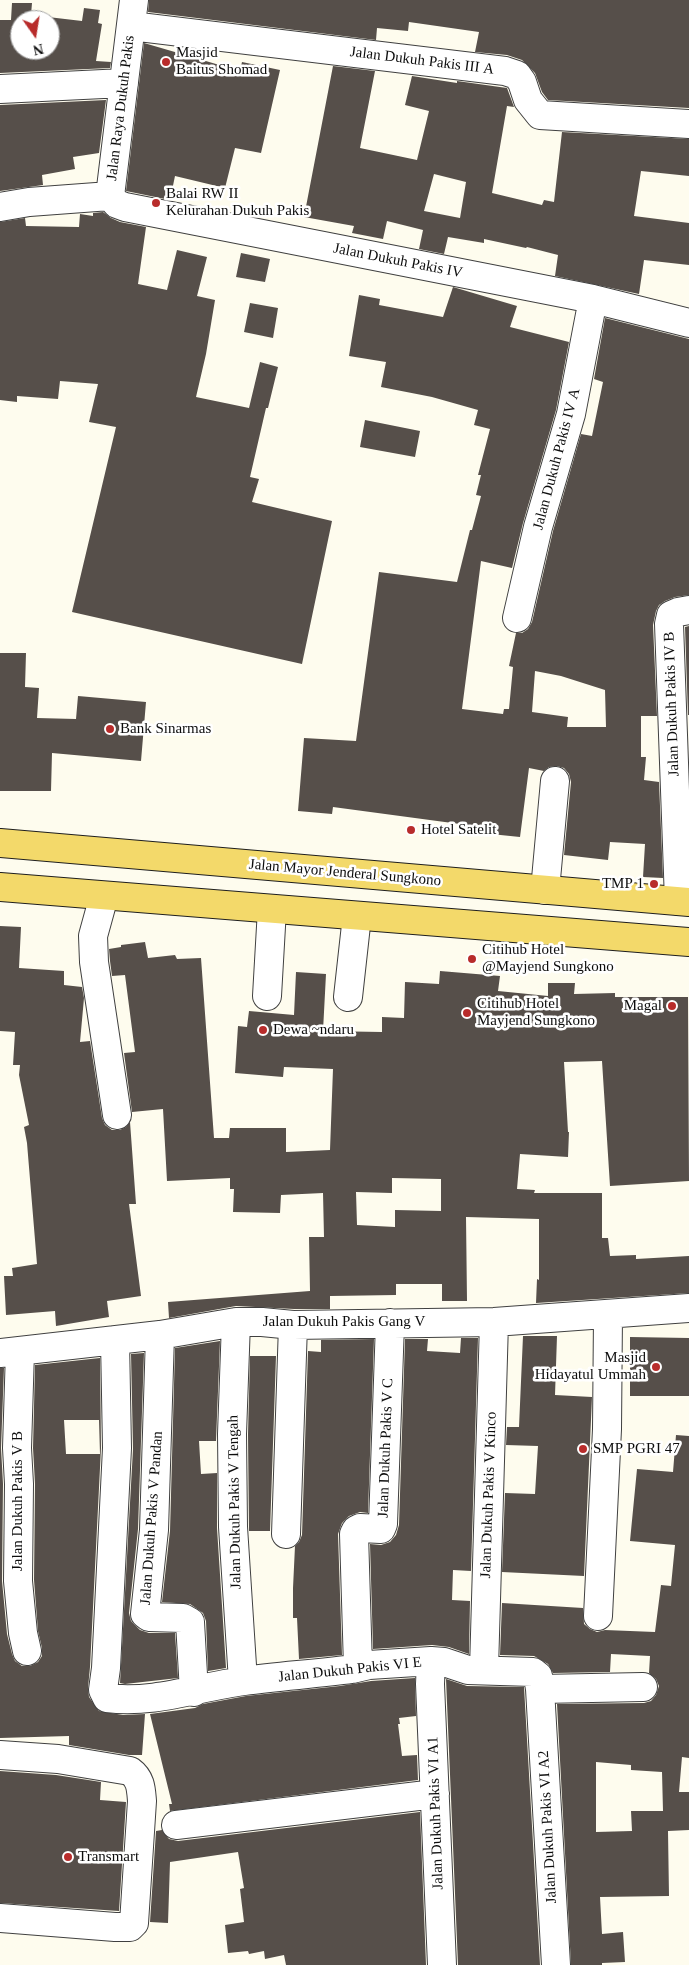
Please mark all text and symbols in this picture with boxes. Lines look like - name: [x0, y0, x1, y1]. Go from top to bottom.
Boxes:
- north arrow: [10, 10, 60, 60]
- street label: Jalan Raya Dukuh Pakis: [103, 34, 139, 182]
- text: N: [32, 41, 45, 58]
- street label: Jalan Dukuh Pakis III A: [349, 43, 495, 79]
- place label: Masjid Baitus Shomad: [176, 44, 267, 79]
- marker: Masjid Baitus Shomad: [160, 56, 172, 68]
- place label: Balai RW II Kelurahan Dukuh Pakis: [166, 185, 309, 220]
- marker: Balai RW II Kelurahan Dukuh Pakis: [150, 197, 162, 209]
- street label: Jalan Dukuh Pakis IV: [332, 240, 464, 282]
- street label: Jalan Dukuh Pakis IV A: [529, 386, 585, 532]
- street label: Jalan Dukuh Pakis IV B: [660, 631, 684, 777]
- place label: Bank Sinarmas: [120, 720, 211, 738]
- marker: Bank Sinarmas: [104, 723, 116, 735]
- place label: Hotel Satelit: [421, 821, 496, 839]
- marker: Hotel Satelit: [405, 824, 417, 836]
- street label: Jalan Mayor Jenderal Sungkono: [248, 856, 442, 890]
- place label: TMP 1: [602, 875, 644, 893]
- marker: TMP 1: [648, 878, 660, 890]
- place label: Citihub Hotel @Mayjend Sungkono: [482, 941, 614, 976]
- marker: Citihub Hotel @Mayjend Sungkono: [466, 953, 478, 965]
- place label: Citihub Hotel Mayjend Sungkono: [477, 995, 595, 1030]
- place label: Magal: [624, 997, 662, 1015]
- marker: Magal: [666, 1000, 678, 1012]
- marker: Citihub Hotel Mayjend Sungkono: [461, 1007, 473, 1019]
- place label: Dewa ~ndaru: [273, 1021, 354, 1039]
- marker: Dewa ~ndaru: [257, 1024, 269, 1036]
- street label: Jalan Dukuh Pakis Gang V: [263, 1313, 425, 1331]
- place label: Masjid Hidayatul Ummah: [535, 1349, 646, 1384]
- marker: Masjid Hidayatul Ummah: [650, 1361, 662, 1373]
- street label: Jalan Dukuh Pakis V C: [375, 1378, 397, 1518]
- street label: Jalan Dukuh Pakis V Kinco: [477, 1411, 501, 1579]
- street label: Jalan Dukuh Pakis V Tengah: [224, 1415, 246, 1589]
- street label: Jalan Dukuh Pakis V B: [9, 1431, 27, 1571]
- street label: Jalan Dukuh Pakis V Pandan: [137, 1431, 167, 1605]
- place label: SMP PGRI 47: [593, 1440, 680, 1458]
- marker: SMP PGRI 47: [577, 1443, 589, 1455]
- street label: Jalan Dukuh Pakis VI E: [277, 1654, 423, 1686]
- street label: Jalan Dukuh Pakis VI A1: [424, 1736, 448, 1890]
- street label: Jalan Dukuh Pakis VI A2: [535, 1750, 561, 1904]
- place label: Transmart: [78, 1848, 139, 1866]
- marker: Transmart: [62, 1851, 74, 1863]

